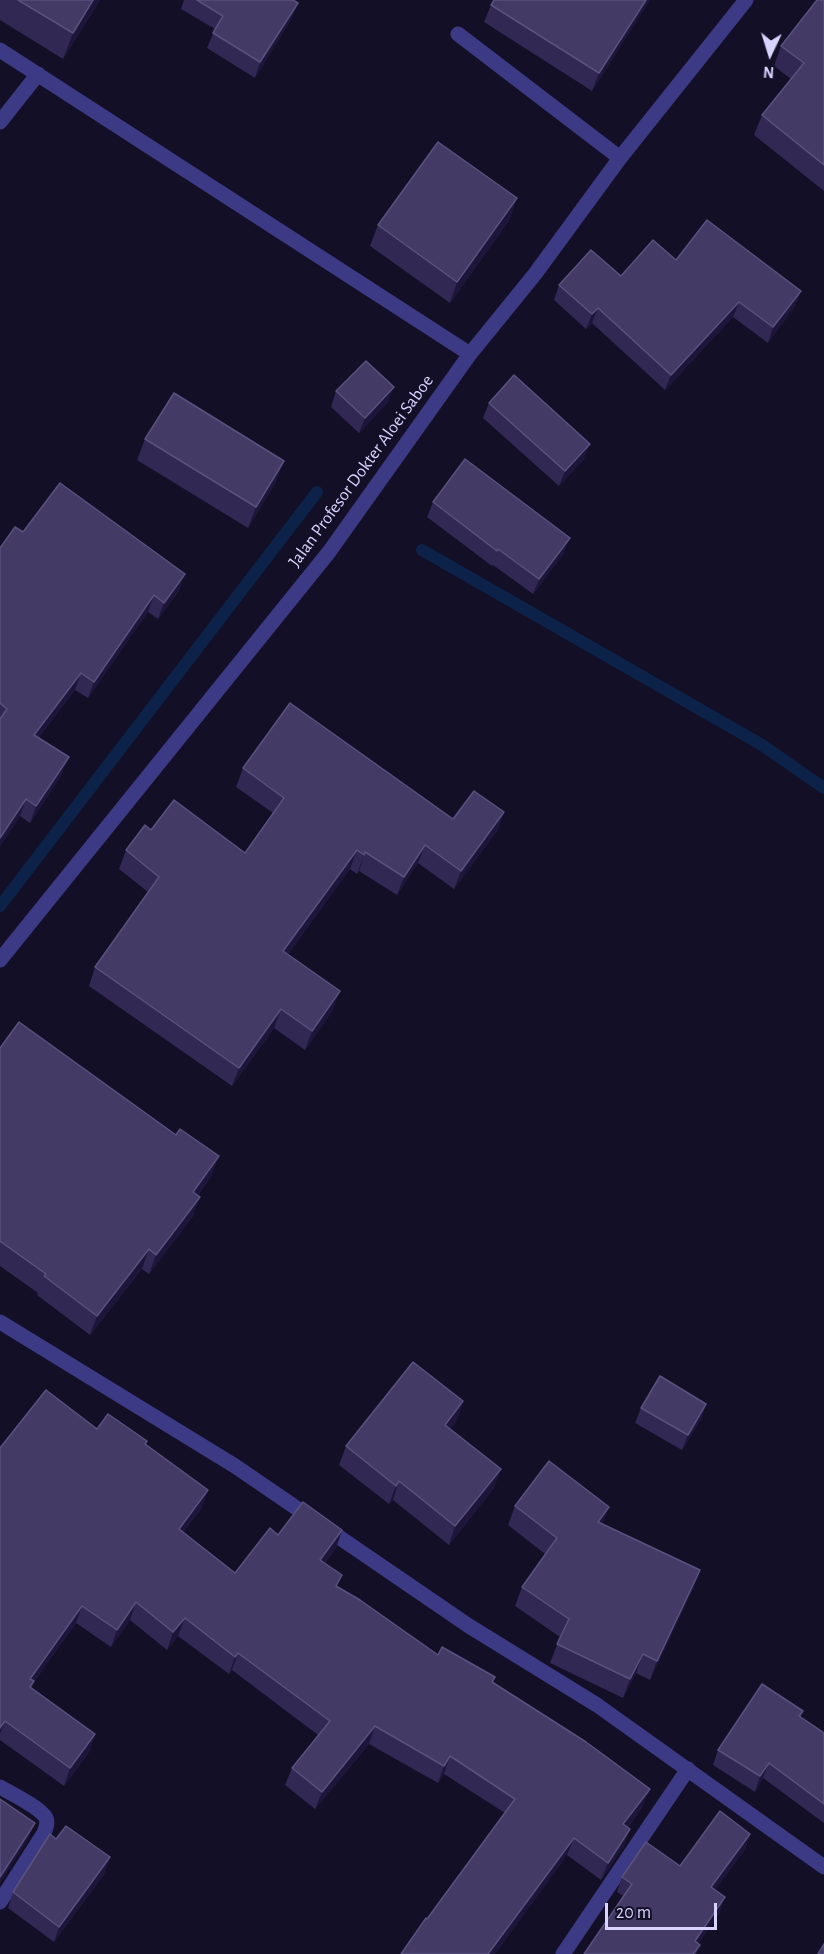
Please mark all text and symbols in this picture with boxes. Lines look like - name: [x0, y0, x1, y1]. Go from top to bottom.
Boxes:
- north arrow: [740, 24, 800, 84]
- text: N: [763, 64, 775, 80]
- street label: Jalan Profesor Dokter Aloei Saboe: [284, 371, 438, 571]
- scale bar: [608, 1891, 720, 1929]
- text: 20 m: [616, 1904, 651, 1922]

